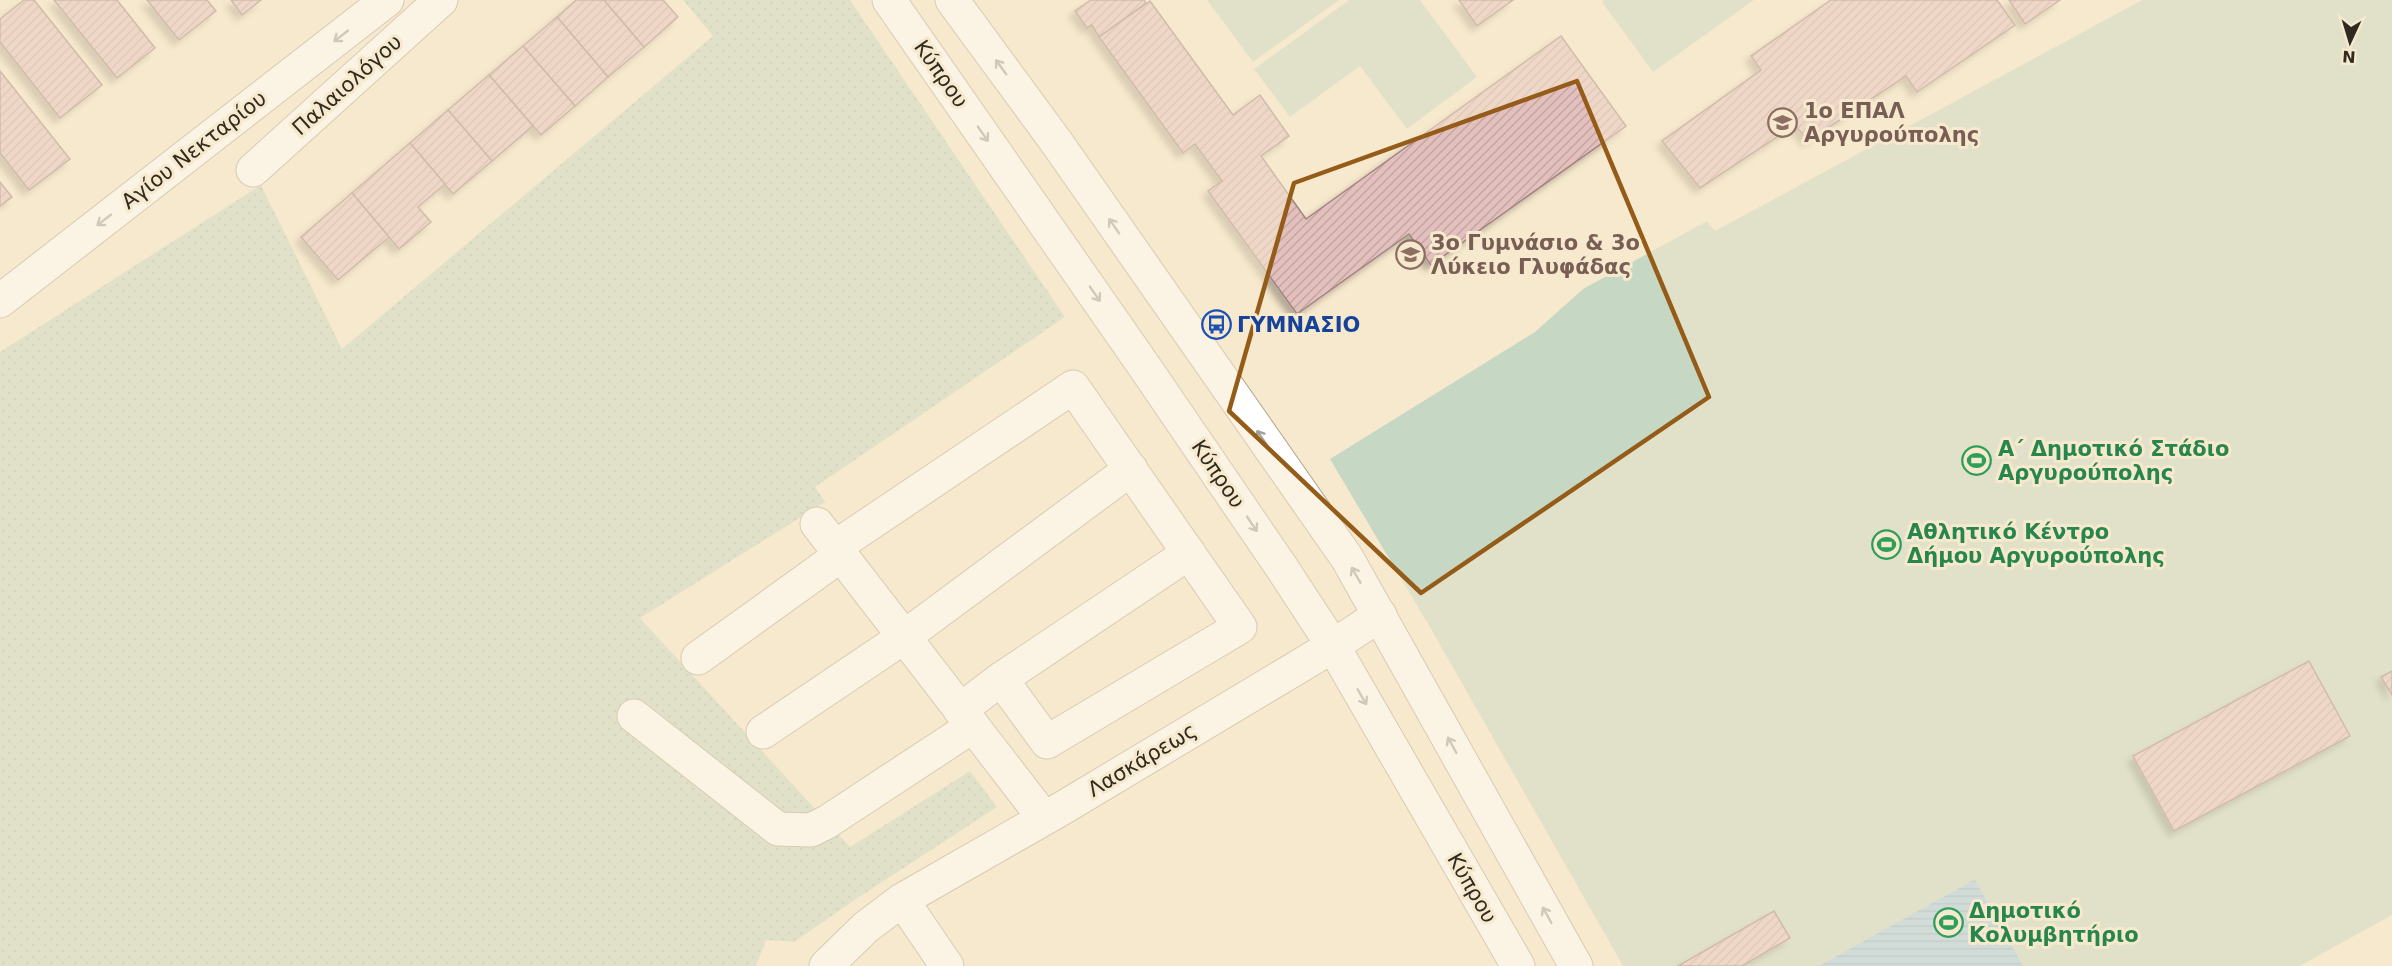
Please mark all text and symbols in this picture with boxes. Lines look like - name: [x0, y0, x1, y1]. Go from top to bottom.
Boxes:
- north arrow: [2320, 12, 2380, 72]
- one-way arrow: [333, 29, 349, 42]
- street label: Παλαιολόγου: [287, 30, 407, 140]
- street label: Κύπρου: [909, 36, 973, 112]
- text: N: [2342, 47, 2356, 66]
- one-way arrow: [995, 60, 1008, 76]
- street label: Αγίου Νεκταρίου: [117, 86, 271, 214]
- place label: 1o ΕΠΑΛ Αργυρούπολης: [1804, 99, 1979, 147]
- school or university icon: 1o ΕΠΑΛ Αργυρούπολης: [1767, 107, 1799, 139]
- one-way arrow: [977, 125, 989, 141]
- one-way arrow: [96, 213, 112, 226]
- one-way arrow: [1108, 218, 1120, 235]
- place label: 3ο Γυμνάσιο & 3ο Λύκειο Γλυφάδας: [1431, 231, 1640, 279]
- school or university icon: 3ο Γυμνάσιο & 3ο Λύκειο Γλυφάδας: [1394, 239, 1426, 271]
- one-way arrow: [1089, 285, 1101, 301]
- bus stop icon: ΓΥΜΝΑΣΙΟ: [1200, 309, 1232, 341]
- place label: ΓΥΜΝΑΣΙΟ: [1237, 313, 1360, 337]
- one-way arrow: [1256, 430, 1268, 446]
- street label: Κύπρου: [1187, 435, 1249, 513]
- place label: Α΄ Δημοτικό Στάδιο Αργυρούπολης: [1998, 437, 2229, 485]
- sports icon: Α΄ Δημοτικό Στάδιο Αργυρούπολης: [1961, 445, 1993, 477]
- one-way arrow: [1246, 515, 1258, 532]
- place label: Αθλητικό Κέντρο Δήμου Αργυρούπολης: [1907, 520, 2165, 568]
- sports icon: Αθλητικό Κέντρο Δήμου Αργυρούπολης: [1870, 528, 1902, 560]
- one-way arrow: [1350, 567, 1362, 584]
- one-way arrow: [1356, 688, 1368, 705]
- street label: Λασκάρεως: [1083, 718, 1201, 802]
- one-way arrow: [1446, 736, 1457, 754]
- street label: Κύπρου: [1442, 849, 1502, 927]
- place label: Δημοτικό Κολυμβητήριο: [1969, 899, 2139, 947]
- one-way arrow: [1541, 907, 1553, 924]
- sports icon: Δημοτικό Κολυμβητήριο: [1932, 907, 1964, 939]

